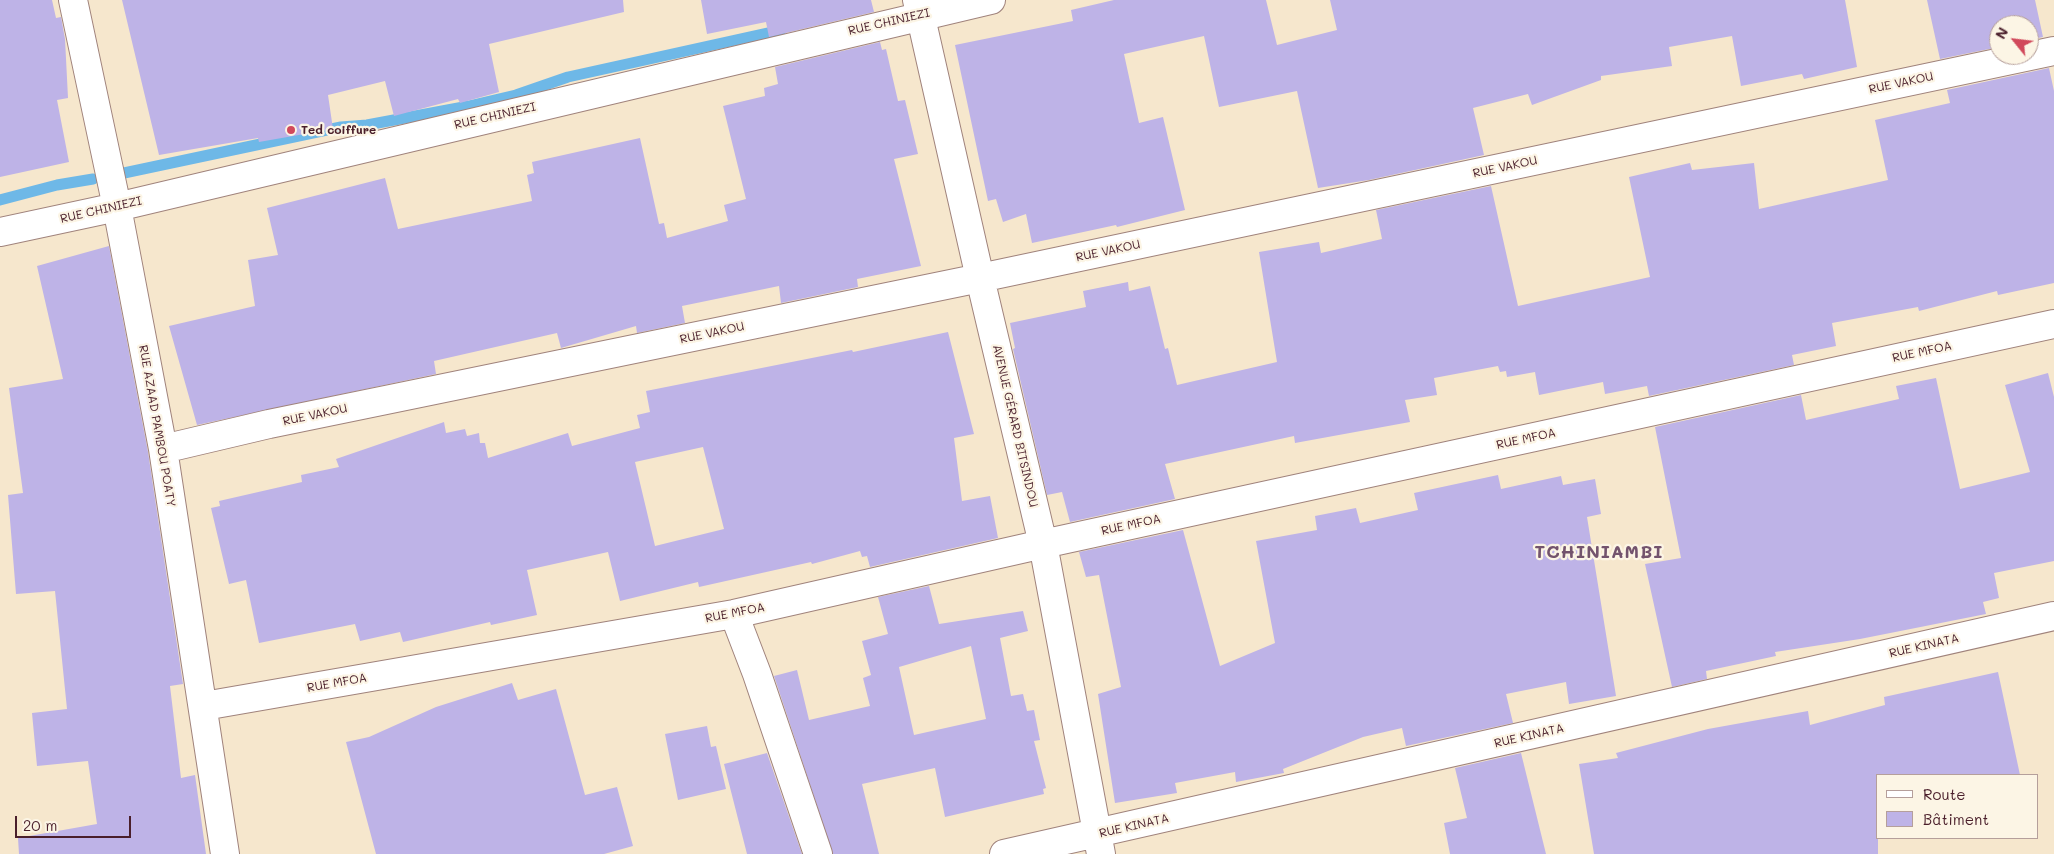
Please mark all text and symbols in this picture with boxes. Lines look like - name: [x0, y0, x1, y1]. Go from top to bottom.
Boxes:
- street label: RUE CHINIEZI: [847, 6, 931, 38]
- north arrow: [1989, 15, 2039, 65]
- text: N: [1990, 24, 2012, 42]
- street label: RUE VAKOU: [1868, 69, 1934, 97]
- street label: RUE CHINIEZI: [453, 100, 537, 132]
- place label: Ted coiffure: [301, 123, 376, 137]
- marker: Ted coiffure: [285, 124, 297, 136]
- street label: RUE VAKOU: [1472, 153, 1538, 181]
- street label: RUE CHINIEZI: [59, 194, 143, 226]
- street label: RUE VAKOU: [1075, 237, 1141, 265]
- street label: RUE VAKOU: [679, 319, 745, 347]
- street label: RUE MFOA: [1891, 339, 1953, 365]
- street label: AVENUE GÉRARD BITSINDOU: [989, 343, 1041, 509]
- street label: RUE AZAAD PAMBOU POATY: [136, 344, 178, 508]
- street label: RUE VAKOU: [282, 401, 348, 429]
- street label: RUE MFOA: [1495, 426, 1557, 452]
- street label: RUE MFOA: [1100, 512, 1162, 538]
- district label: TCHINIAMBI: [1533, 541, 1665, 563]
- street label: RUE MFOA: [704, 600, 766, 626]
- street label: RUE KINATA: [1888, 631, 1960, 661]
- street label: RUE MFOA: [306, 671, 368, 695]
- street label: RUE KINATA: [1493, 721, 1565, 751]
- legend: [1876, 774, 2039, 839]
- text: Route: [1923, 784, 1966, 804]
- scale bar: [18, 806, 134, 838]
- text: Bâtiment: [1923, 809, 1989, 829]
- street label: RUE KINATA: [1098, 811, 1170, 841]
- text: 20 m: [23, 815, 57, 835]

